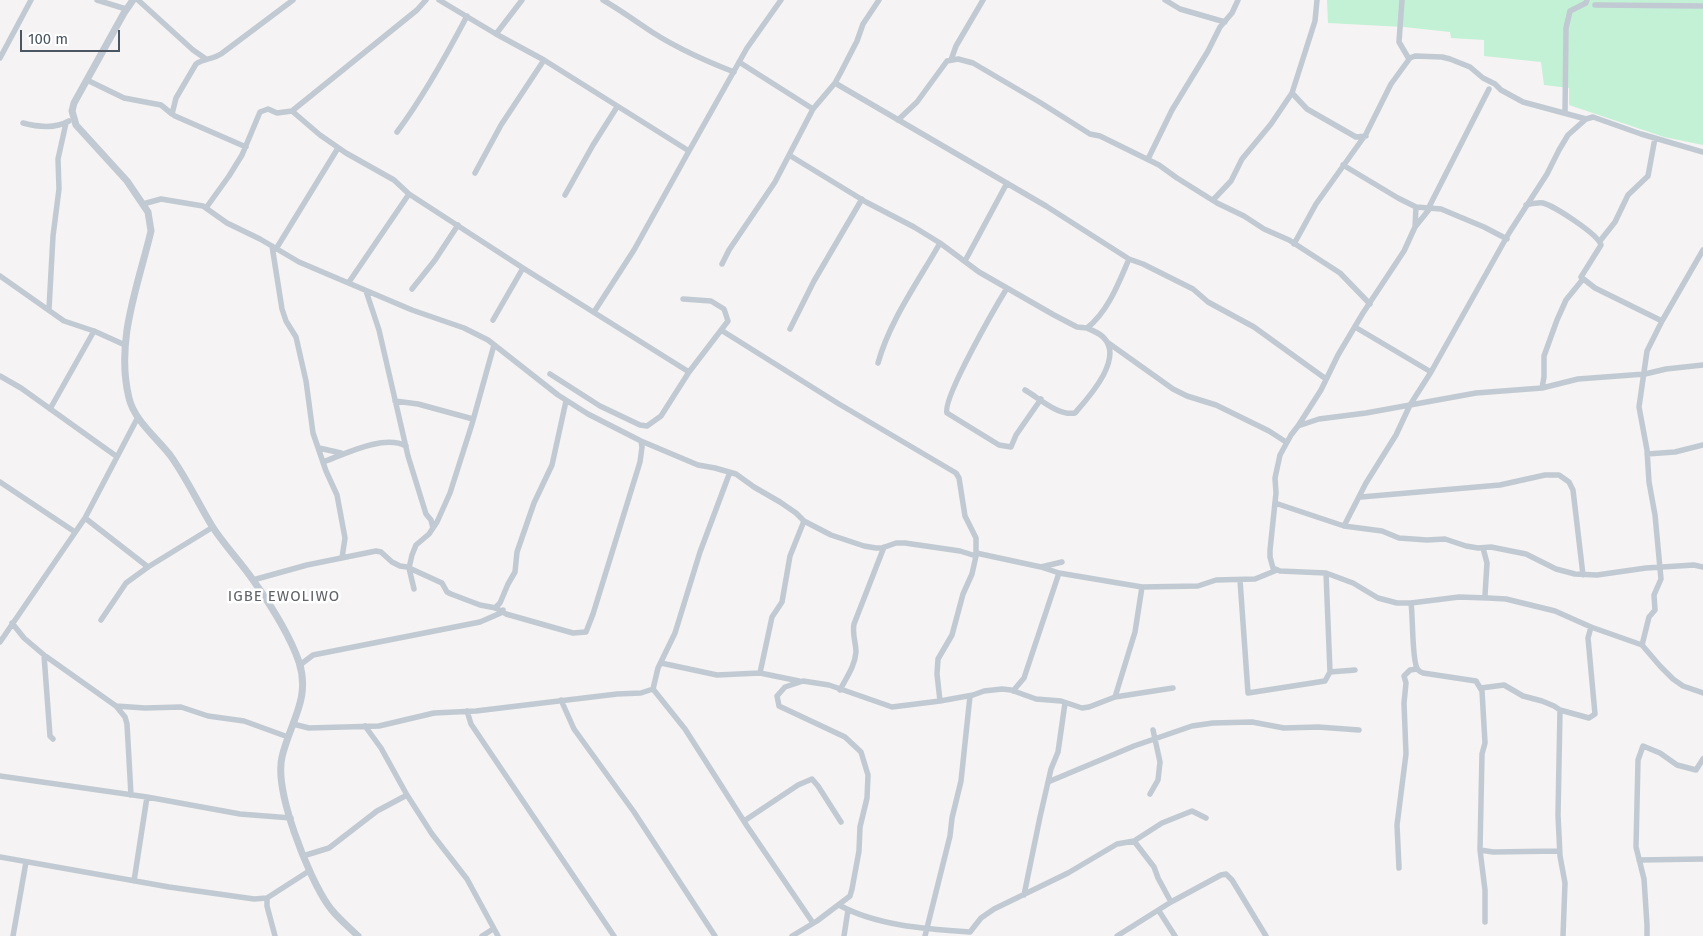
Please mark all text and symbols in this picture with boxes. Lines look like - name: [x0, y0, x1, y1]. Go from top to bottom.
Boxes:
- scale bar: [22, 20, 122, 52]
- text: 100 m: [28, 30, 68, 48]
- district label: IGBE EWOLIWO: [226, 588, 342, 606]

